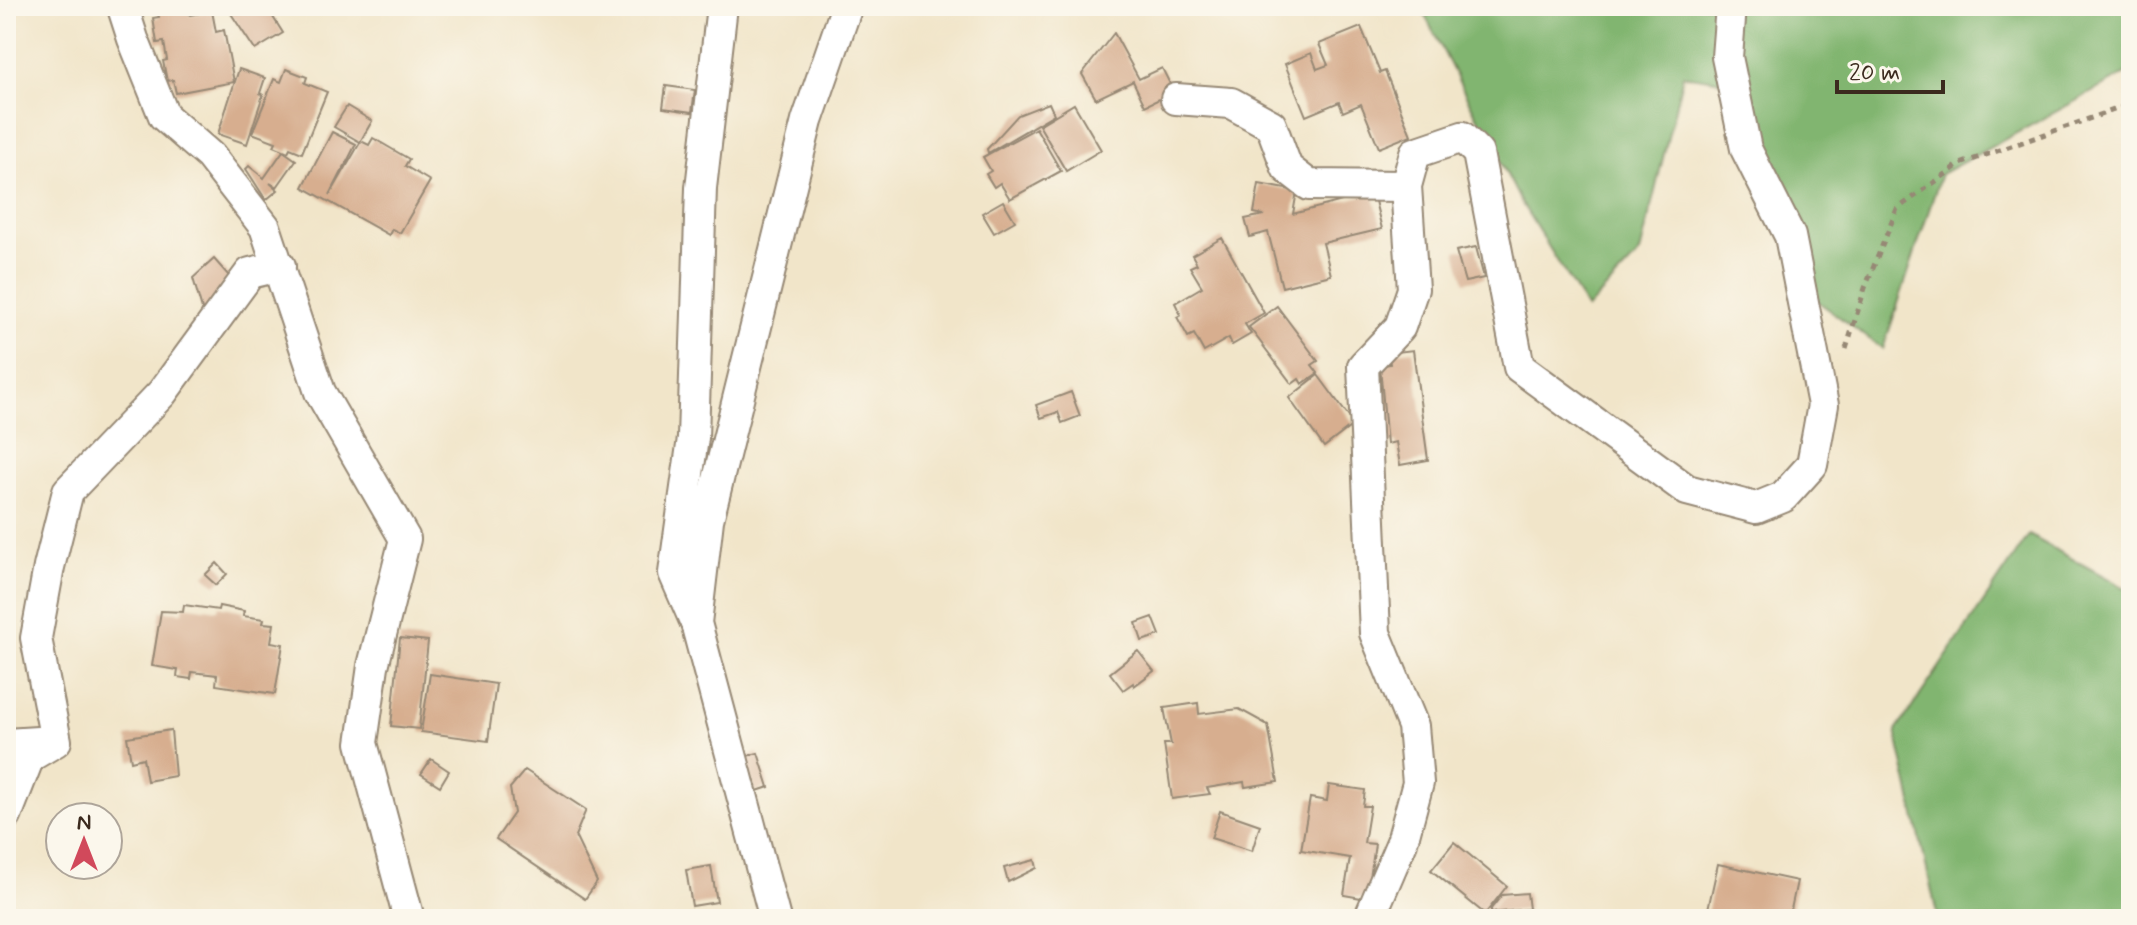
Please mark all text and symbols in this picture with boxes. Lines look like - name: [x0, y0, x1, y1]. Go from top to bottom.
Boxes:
- scale bar: [1837, 44, 1943, 94]
- text: 20 m: [1849, 58, 1900, 89]
- north arrow: [44, 801, 124, 881]
- text: N: [77, 809, 91, 837]

